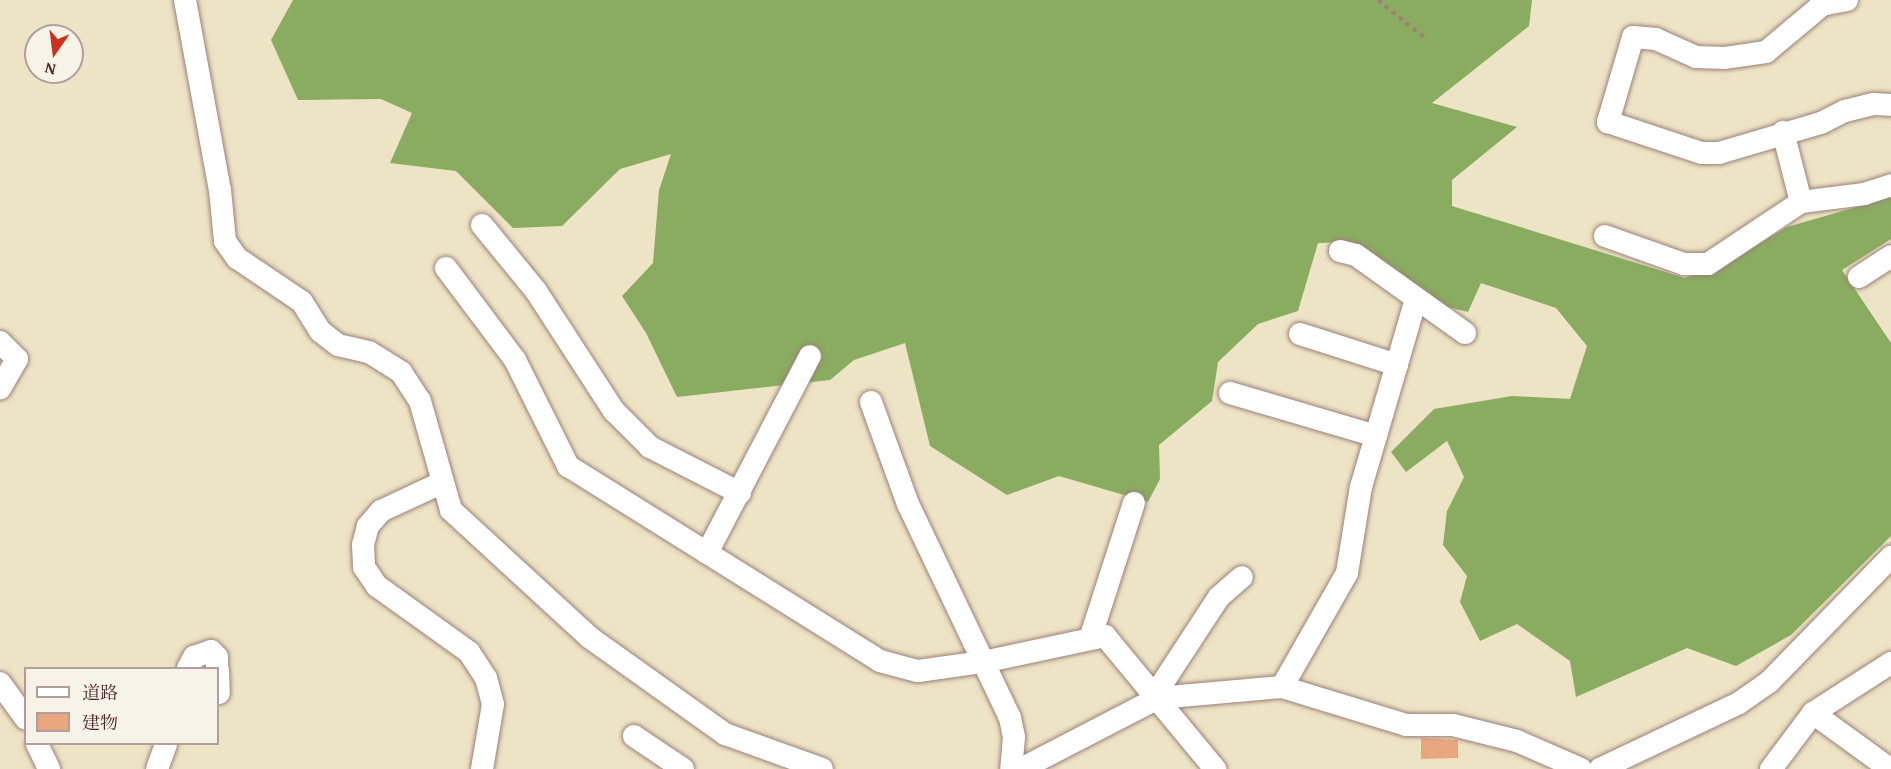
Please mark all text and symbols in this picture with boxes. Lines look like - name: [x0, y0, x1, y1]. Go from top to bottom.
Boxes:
- north arrow: [24, 24, 84, 84]
- text: N: [42, 57, 58, 82]
- legend: [24, 667, 219, 745]
- text: 道路: [82, 679, 118, 706]
- text: 建物: [82, 709, 118, 736]

